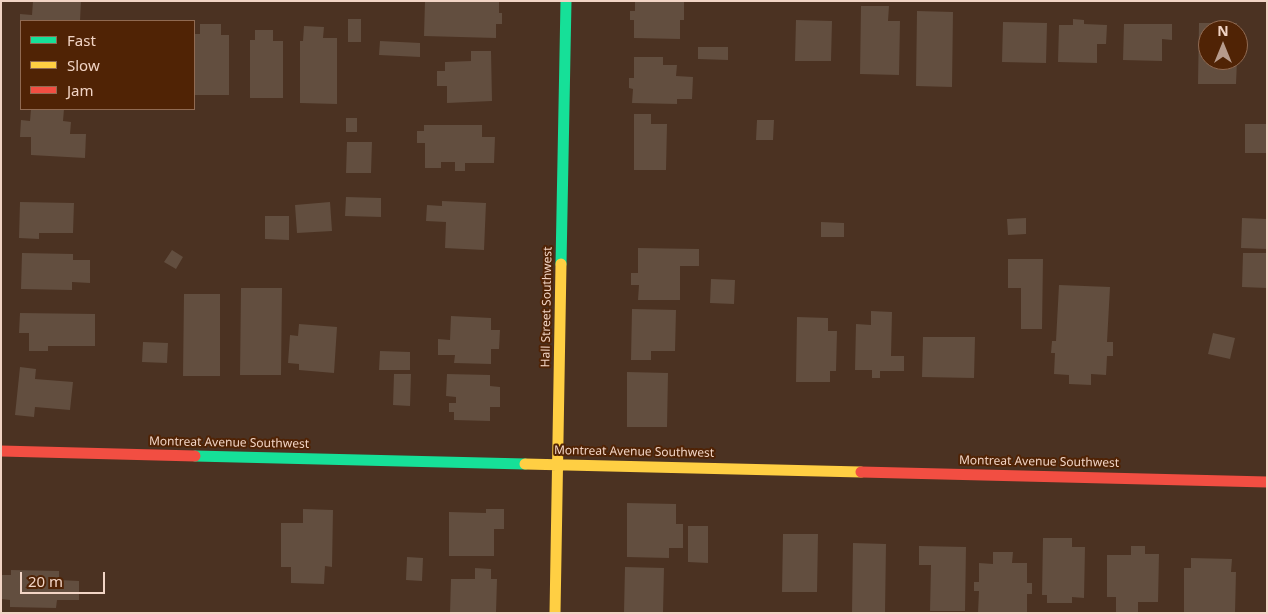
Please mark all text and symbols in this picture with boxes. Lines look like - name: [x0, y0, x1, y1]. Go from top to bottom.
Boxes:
- legend: [20, 20, 195, 110]
- north arrow: [1198, 20, 1248, 70]
- text: N: [1217, 21, 1229, 40]
- text: Fast: [67, 30, 96, 50]
- text: Slow: [67, 55, 100, 75]
- text: Jam: [67, 80, 94, 100]
- street label: Hall Street Southwest: [539, 246, 555, 368]
- street label: Montreat Avenue Southwest: [149, 434, 309, 452]
- street label: Montreat Avenue Southwest: [554, 443, 714, 461]
- street label: Montreat Avenue Southwest: [959, 453, 1119, 471]
- scale bar: [22, 562, 108, 594]
- text: 20 m: [28, 571, 63, 591]

